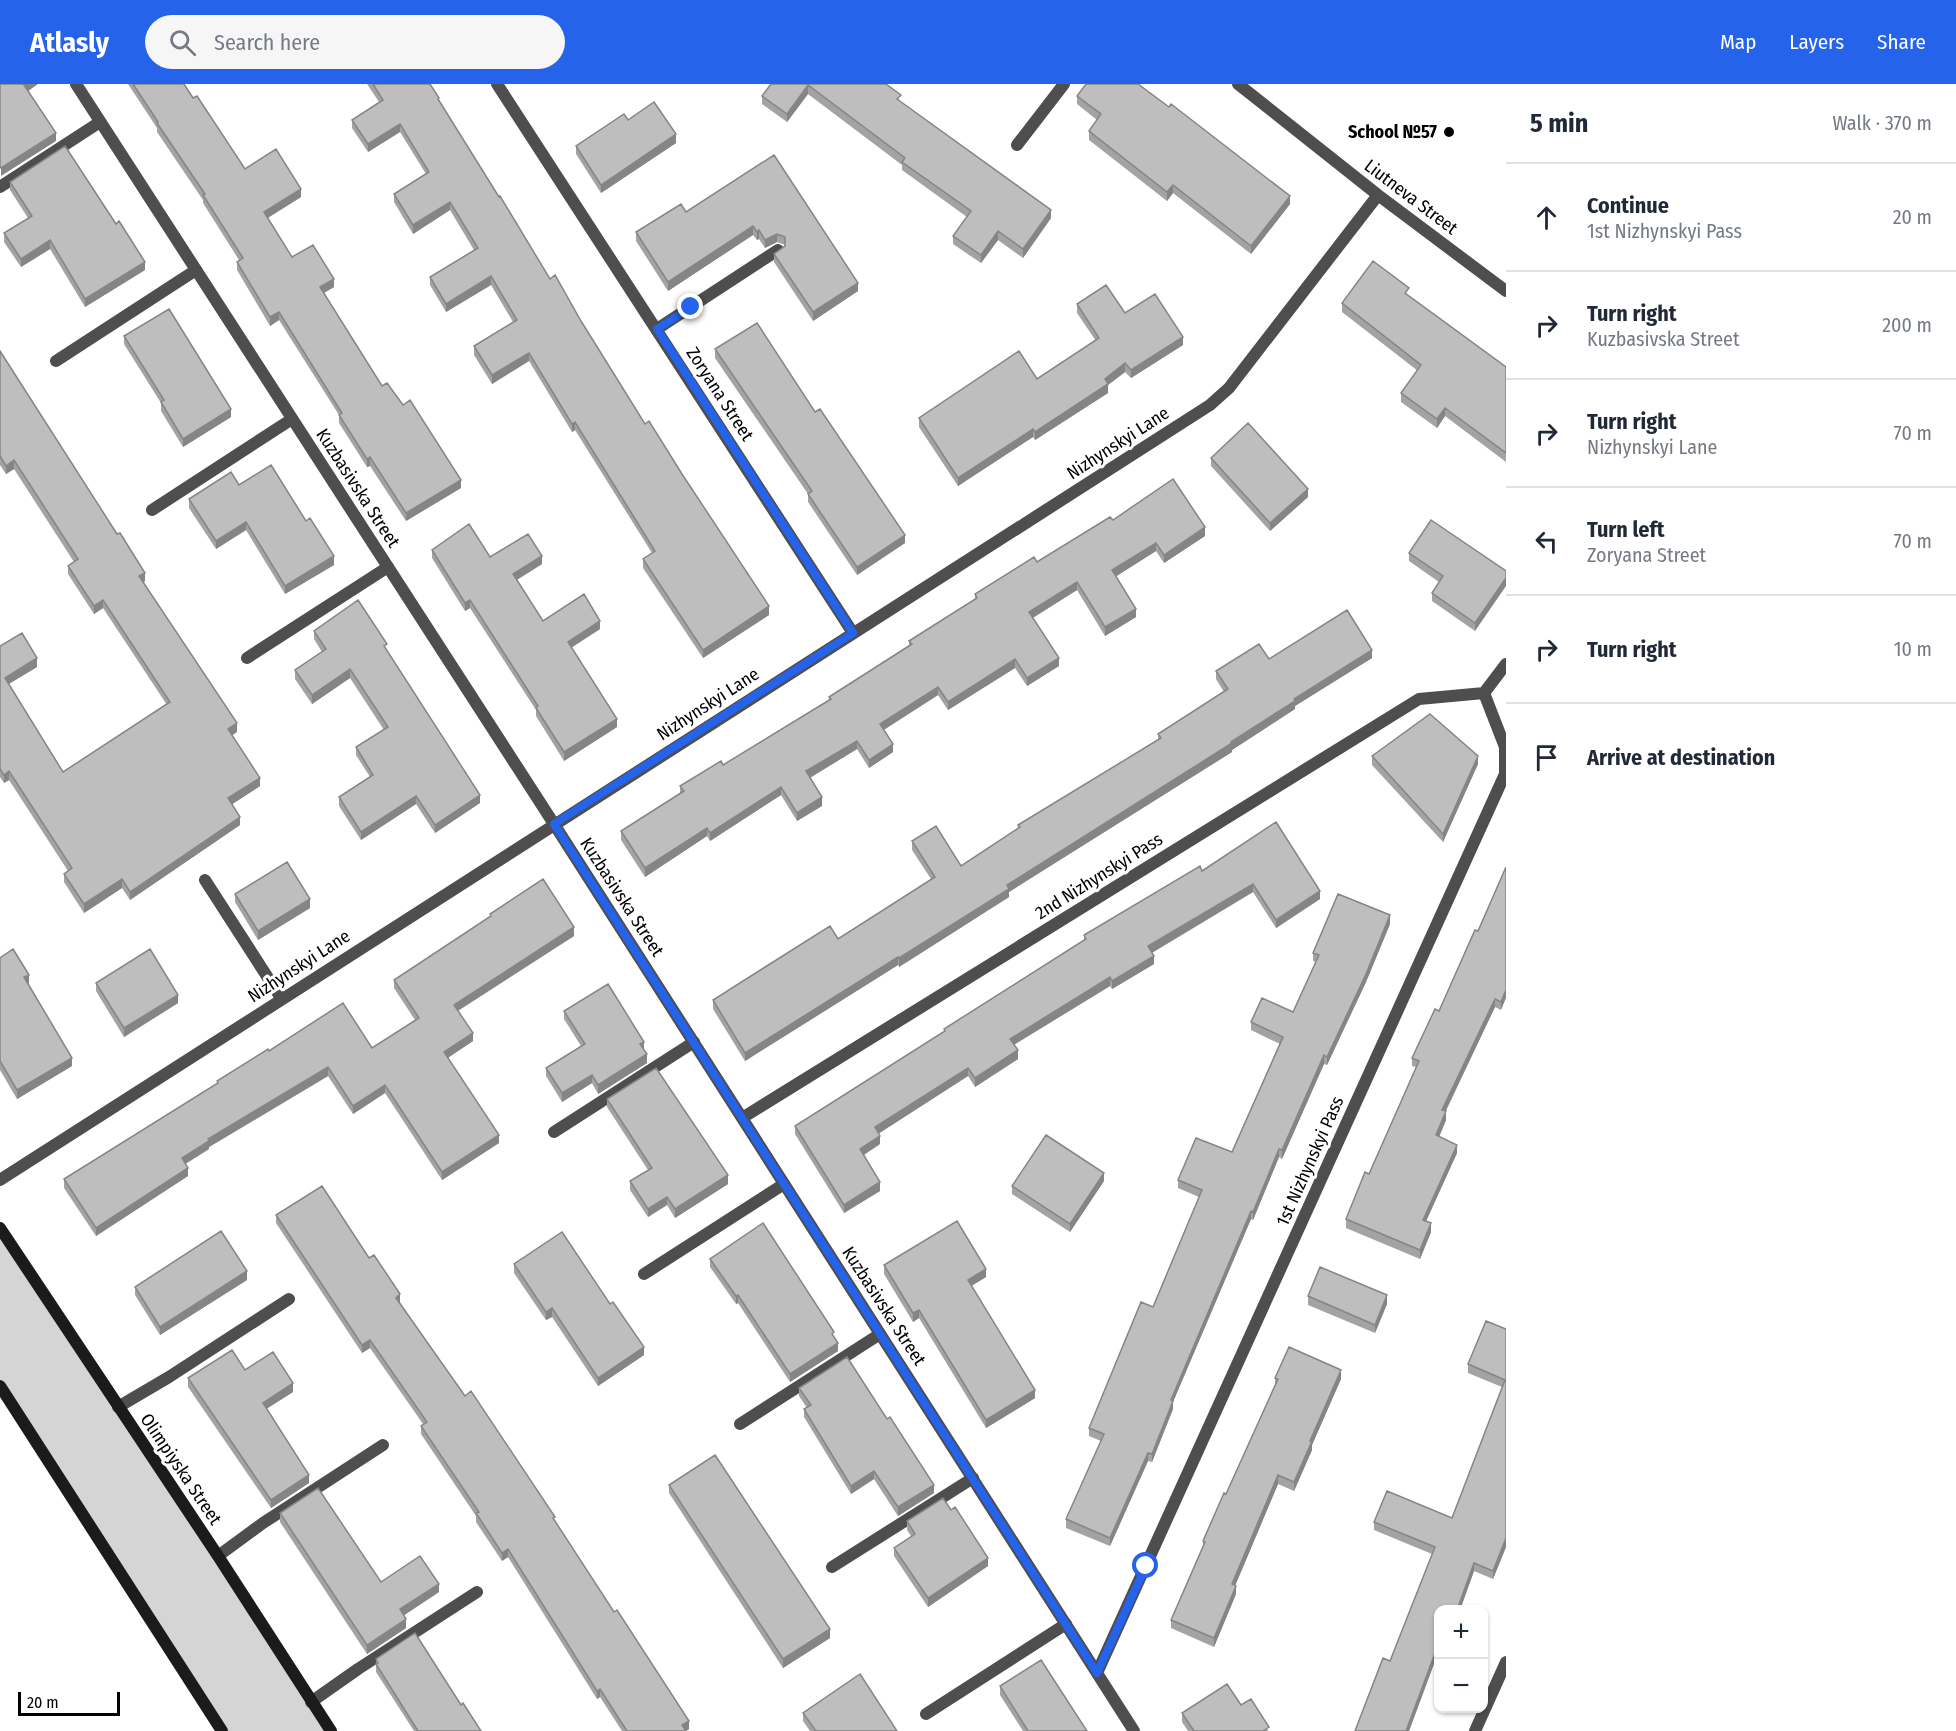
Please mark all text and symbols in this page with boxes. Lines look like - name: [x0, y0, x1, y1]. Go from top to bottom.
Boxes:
- search box: [145, 15, 565, 69]
- text: Atlasly: [30, 26, 109, 59]
- icon: search: [166, 26, 199, 59]
- text: Search here: [214, 29, 320, 56]
- text: Map: [1720, 29, 1756, 55]
- text: Layers: [1789, 29, 1844, 55]
- text: Share: [1877, 29, 1926, 55]
- text: 5 min: [1530, 108, 1588, 139]
- text: Walk · 370 m: [1832, 111, 1932, 135]
- place label: School №57: [1348, 121, 1437, 143]
- marker: School №57: [1442, 125, 1456, 139]
- street label: Liutneva Street: [1360, 155, 1462, 239]
- text: Continue: [1587, 192, 1669, 219]
- icon: ahead: [1530, 201, 1563, 234]
- text: 20 m: [1893, 205, 1932, 229]
- text: 1st Nizhynskyi Pass: [1587, 219, 1742, 243]
- route end: [677, 293, 703, 319]
- text: Turn right: [1587, 300, 1676, 327]
- icon: right: [1530, 309, 1563, 342]
- text: 200 m: [1882, 313, 1932, 337]
- text: Kuzbasivska Street: [1587, 327, 1739, 351]
- street label: Zoryana Street: [682, 343, 758, 445]
- street label: Nizhynskyi Lane: [1063, 402, 1173, 484]
- text: Turn right: [1587, 408, 1676, 435]
- icon: right: [1530, 417, 1563, 450]
- text: 70 m: [1894, 421, 1932, 445]
- street label: Kuzbasivska Street: [311, 424, 405, 552]
- text: Nizhynskyi Lane: [1587, 435, 1717, 459]
- text: Turn left: [1587, 516, 1665, 543]
- icon: left: [1530, 525, 1563, 558]
- text: 70 m: [1894, 529, 1932, 553]
- text: Zoryana Street: [1587, 543, 1706, 567]
- icon: right: [1530, 633, 1563, 666]
- text: Turn right: [1587, 636, 1676, 663]
- text: 10 m: [1894, 637, 1932, 661]
- street label: Nizhynskyi Lane: [653, 663, 763, 745]
- icon: arrive: [1530, 741, 1563, 774]
- text: Arrive at destination: [1587, 744, 1775, 771]
- street label: 2nd Nizhynskyi Pass: [1031, 828, 1167, 924]
- street label: Kuzbasivska Street: [575, 833, 669, 961]
- street label: Nizhynskyi Lane: [244, 925, 354, 1007]
- street label: 1st Nizhynskyi Pass: [1272, 1093, 1349, 1229]
- street label: Kuzbasivska Street: [837, 1242, 931, 1370]
- street label: Olimpiyska Street: [136, 1409, 226, 1529]
- route start: [1132, 1552, 1158, 1578]
- map controls: [1434, 1605, 1488, 1713]
- button: +: [1434, 1605, 1488, 1659]
- button: −: [1434, 1659, 1488, 1713]
- scale bar: [18, 1689, 120, 1716]
- text: 20 m: [27, 1693, 58, 1712]

